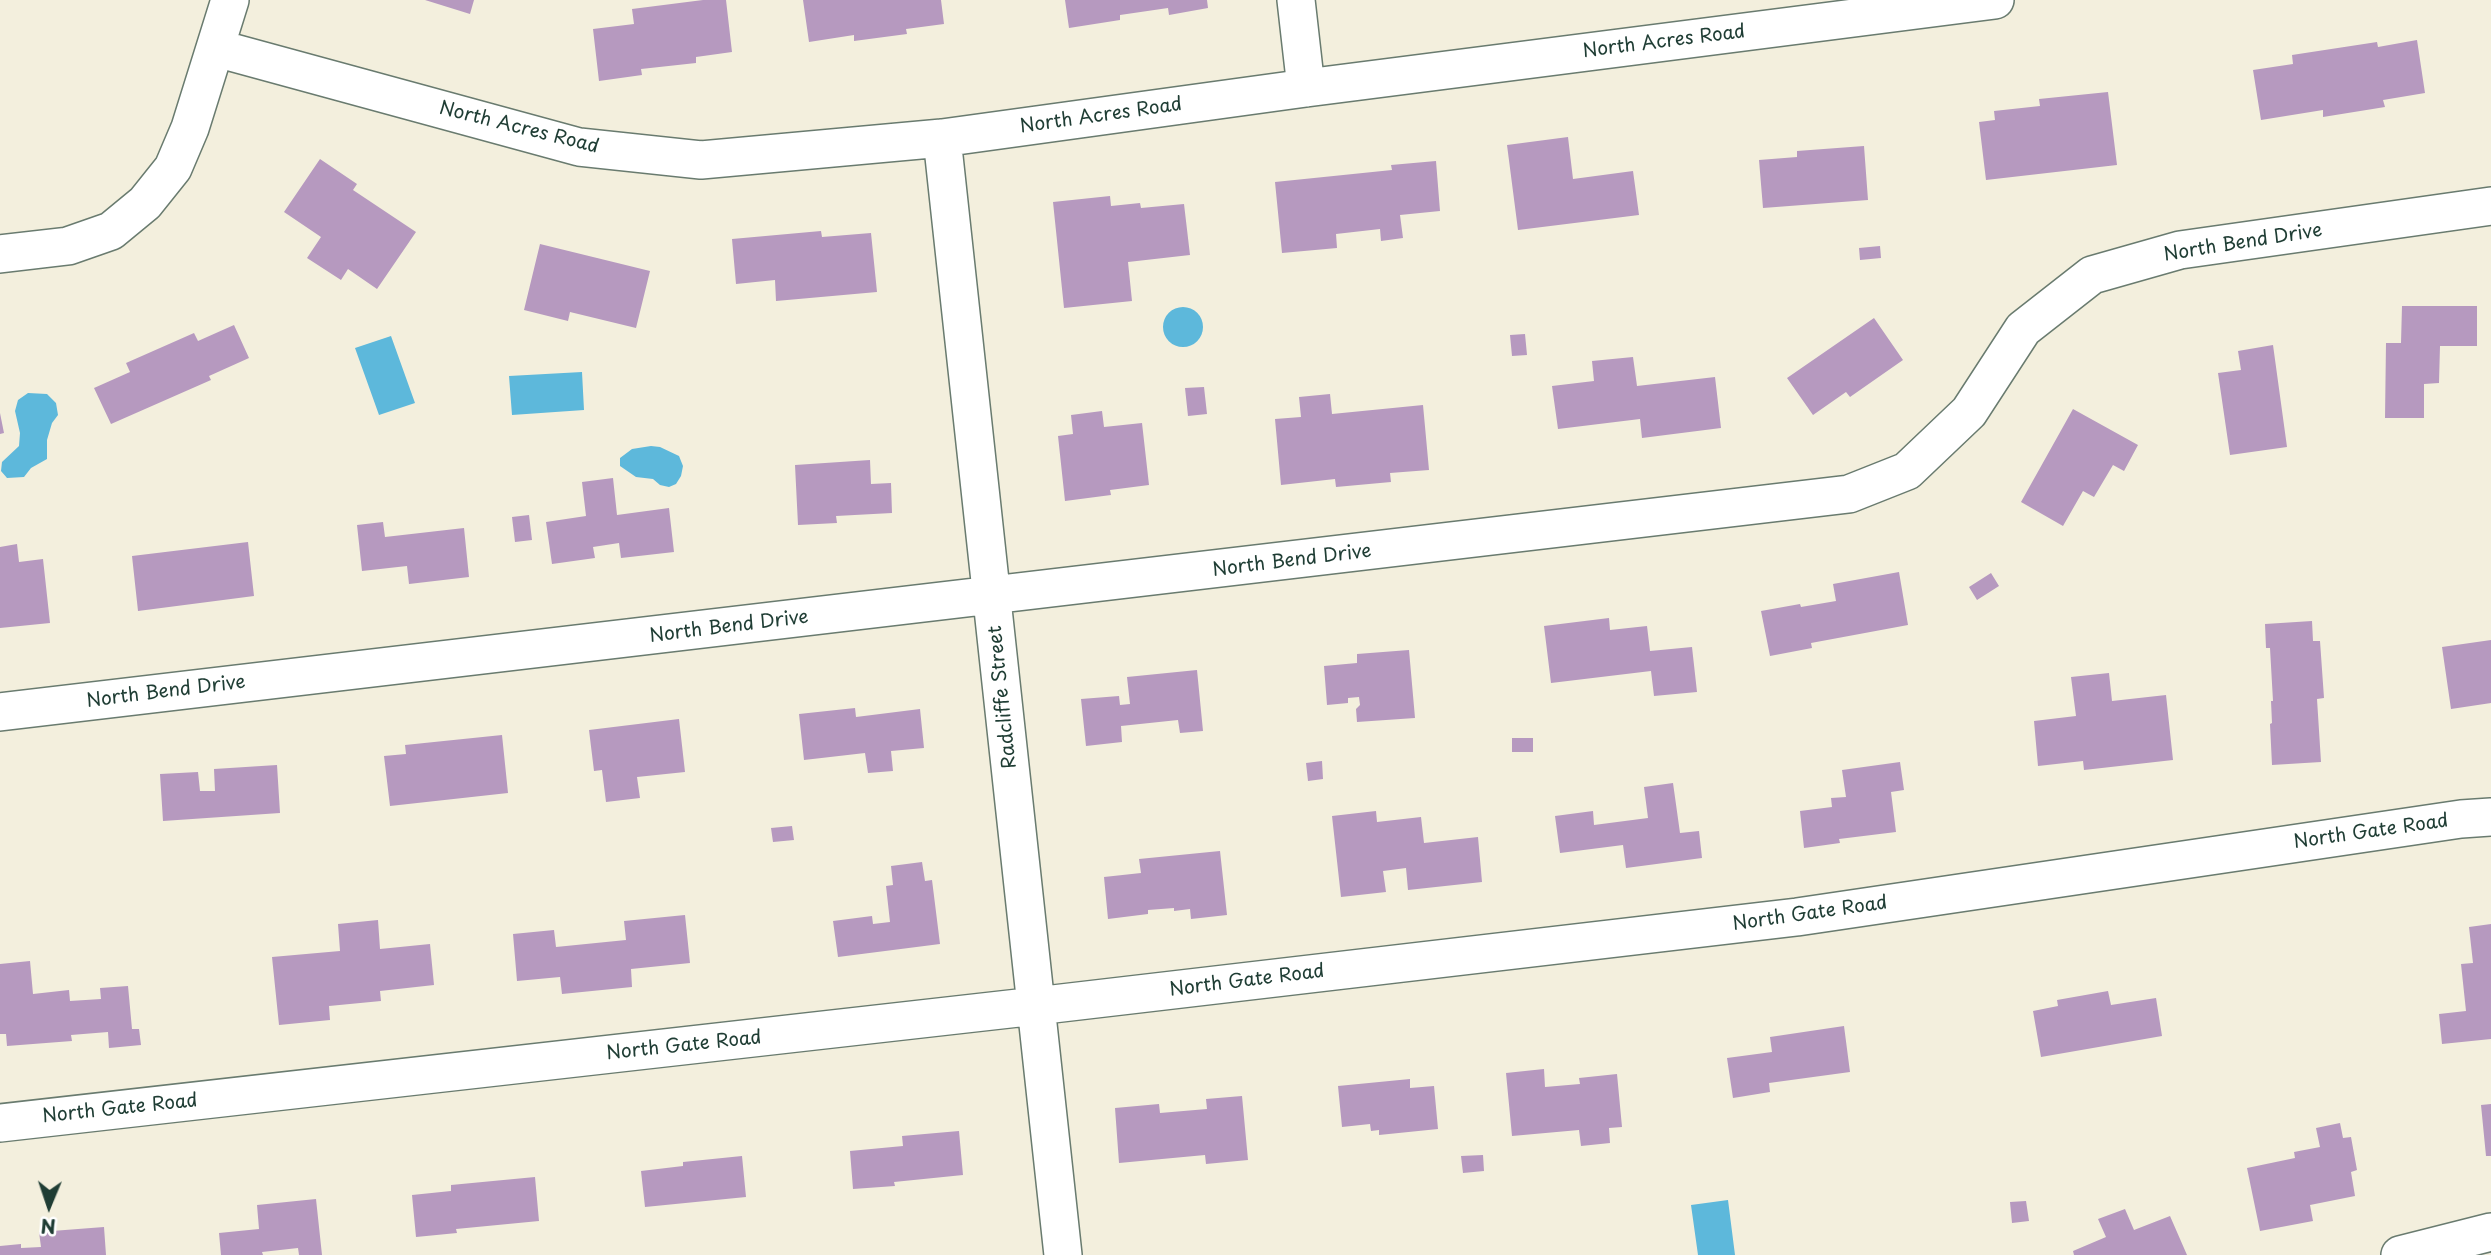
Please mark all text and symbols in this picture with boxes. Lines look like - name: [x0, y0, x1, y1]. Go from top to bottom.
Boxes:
- street label: North Acres Road: [1581, 21, 1747, 63]
- street label: North Acres Road: [1018, 93, 1184, 139]
- street label: North Acres Road: [437, 97, 601, 159]
- street label: North Bend Drive: [2162, 219, 2324, 267]
- street label: North Bend Drive: [1211, 540, 1373, 582]
- street label: North Bend Drive: [648, 606, 810, 648]
- street label: Radcliffe Street: [984, 624, 1022, 770]
- street label: North Bend Drive: [85, 671, 247, 713]
- street label: North Gate Road: [2292, 810, 2450, 854]
- street label: North Gate Road: [1731, 892, 1889, 936]
- street label: North Gate Road: [1168, 960, 1326, 1002]
- street label: North Gate Road: [605, 1027, 763, 1065]
- street label: North Gate Road: [41, 1090, 199, 1128]
- north arrow: [14, 1171, 84, 1241]
- text: N: [40, 1213, 56, 1241]

